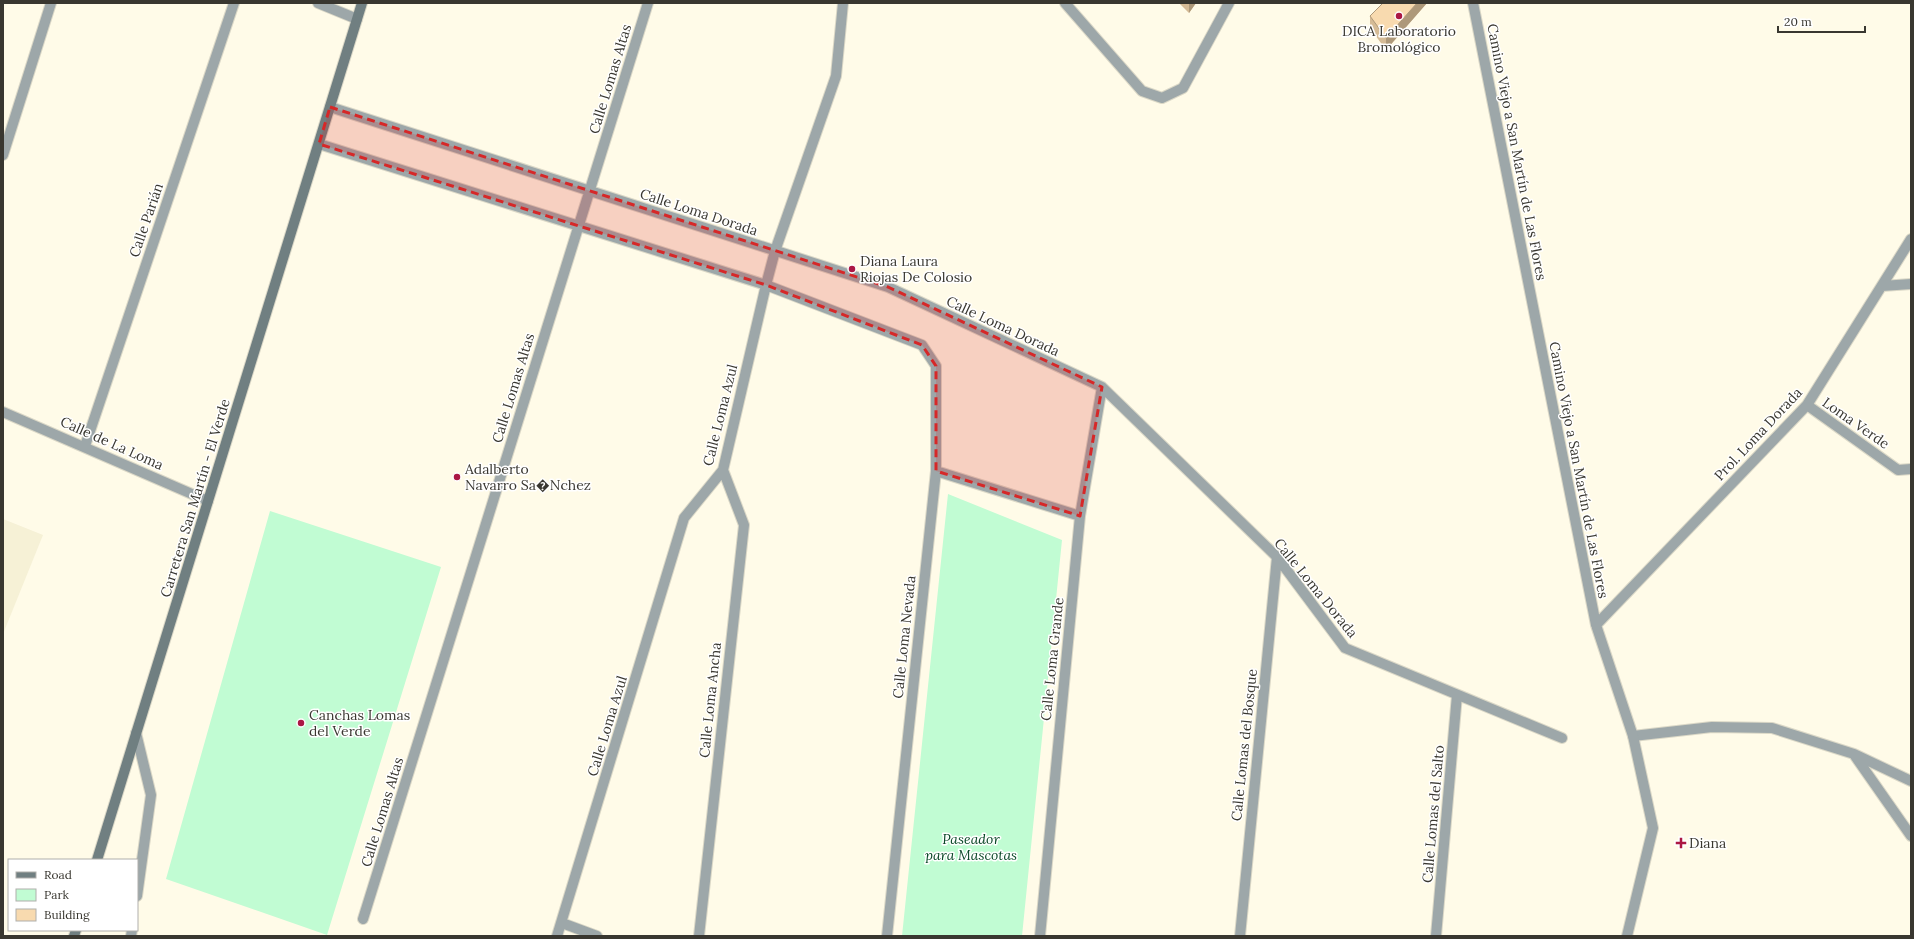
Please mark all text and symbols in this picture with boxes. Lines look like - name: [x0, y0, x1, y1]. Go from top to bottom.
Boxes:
- scale bar: [1778, 8, 1865, 34]
- marker: DICA Laboratorio Bromológico: [1394, 11, 1404, 21]
- text: 20 m: [1784, 14, 1812, 29]
- street label: Calle Lomas Altas: [585, 22, 635, 136]
- place label: DICA Laboratorio Bromológico: [1342, 22, 1456, 56]
- street label: Camino Viejo a San Martín de Las Flores: [1483, 22, 1551, 282]
- street label: Calle Parián: [125, 180, 167, 259]
- street label: Calle Loma Dorada: [638, 184, 760, 240]
- place label: Diana Laura Riojas De Colosio: [860, 252, 972, 286]
- marker: Diana Laura Riojas De Colosio: [847, 264, 857, 274]
- street label: Calle Loma Dorada: [943, 292, 1063, 360]
- street label: Calle Lomas Altas: [488, 331, 538, 445]
- street label: Camino Viejo a San Martín de Las Flores: [1545, 340, 1613, 600]
- street label: Calle Loma Azul: [699, 362, 741, 468]
- street label: Prol. Loma Dorada: [1710, 384, 1806, 484]
- street label: Loma Verde: [1819, 393, 1893, 453]
- street label: Carretera San Martín - El Verde: [156, 396, 234, 599]
- street label: Calle de La Loma: [58, 412, 166, 474]
- place label: Adalberto Navarro Sa�Nchez: [464, 460, 591, 494]
- marker: Adalberto Navarro Sa�Nchez: [452, 472, 462, 482]
- street label: Calle Loma Dorada: [1270, 535, 1362, 641]
- street label: Calle Loma Nevada: [889, 575, 919, 699]
- street label: Calle Loma Grande: [1037, 596, 1067, 722]
- street label: Calle Loma Ancha: [695, 641, 725, 759]
- street label: Calle Lomas del Bosque: [1227, 668, 1261, 822]
- street label: Calle Loma Azul: [583, 673, 631, 778]
- place label: Canchas Lomas del Verde: [309, 706, 410, 740]
- marker: Canchas Lomas del Verde: [296, 718, 306, 728]
- street label: Calle Lomas del Salto: [1418, 744, 1448, 884]
- street label: Calle Lomas Altas: [357, 755, 407, 869]
- park label: Paseador para Mascotas: [925, 830, 1017, 864]
- place label: Diana: [1689, 834, 1726, 852]
- marker: Diana: [1676, 838, 1686, 848]
- legend: [8, 859, 138, 931]
- text: Road: [44, 867, 72, 882]
- text: Park: [44, 887, 70, 902]
- text: Building: [44, 907, 90, 922]

